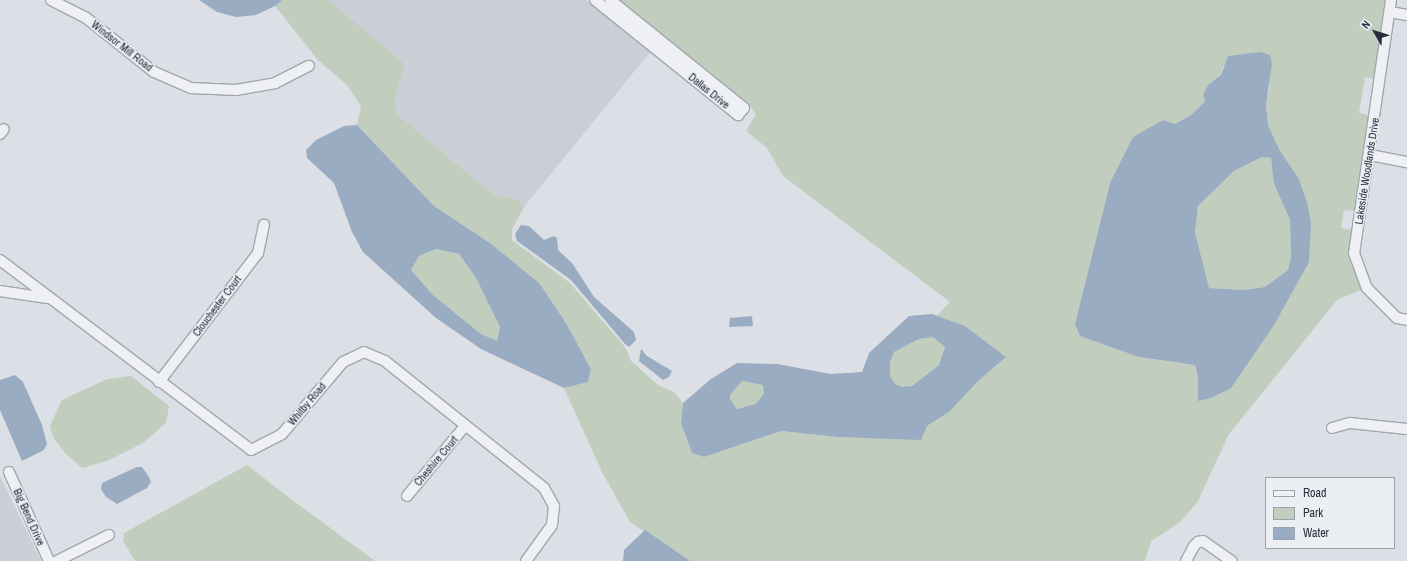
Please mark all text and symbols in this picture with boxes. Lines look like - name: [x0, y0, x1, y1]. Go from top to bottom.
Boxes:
- north arrow: [1355, 12, 1395, 52]
- street label: Windsor Mill Road: [89, 18, 155, 74]
- text: N: [1358, 18, 1373, 31]
- street label: Dallas Drive: [686, 70, 732, 112]
- street label: Lakeside Woodlands Drive: [1352, 117, 1382, 225]
- street label: Clouchester Court: [190, 273, 244, 339]
- street label: Whitby Road: [285, 380, 329, 428]
- street label: Cheshire Court: [411, 433, 461, 489]
- legend: [1265, 477, 1395, 549]
- text: Road: [1303, 485, 1327, 501]
- street label: Big Bend Drive: [11, 486, 47, 548]
- text: Park: [1303, 505, 1323, 521]
- text: Water: [1303, 525, 1329, 541]

